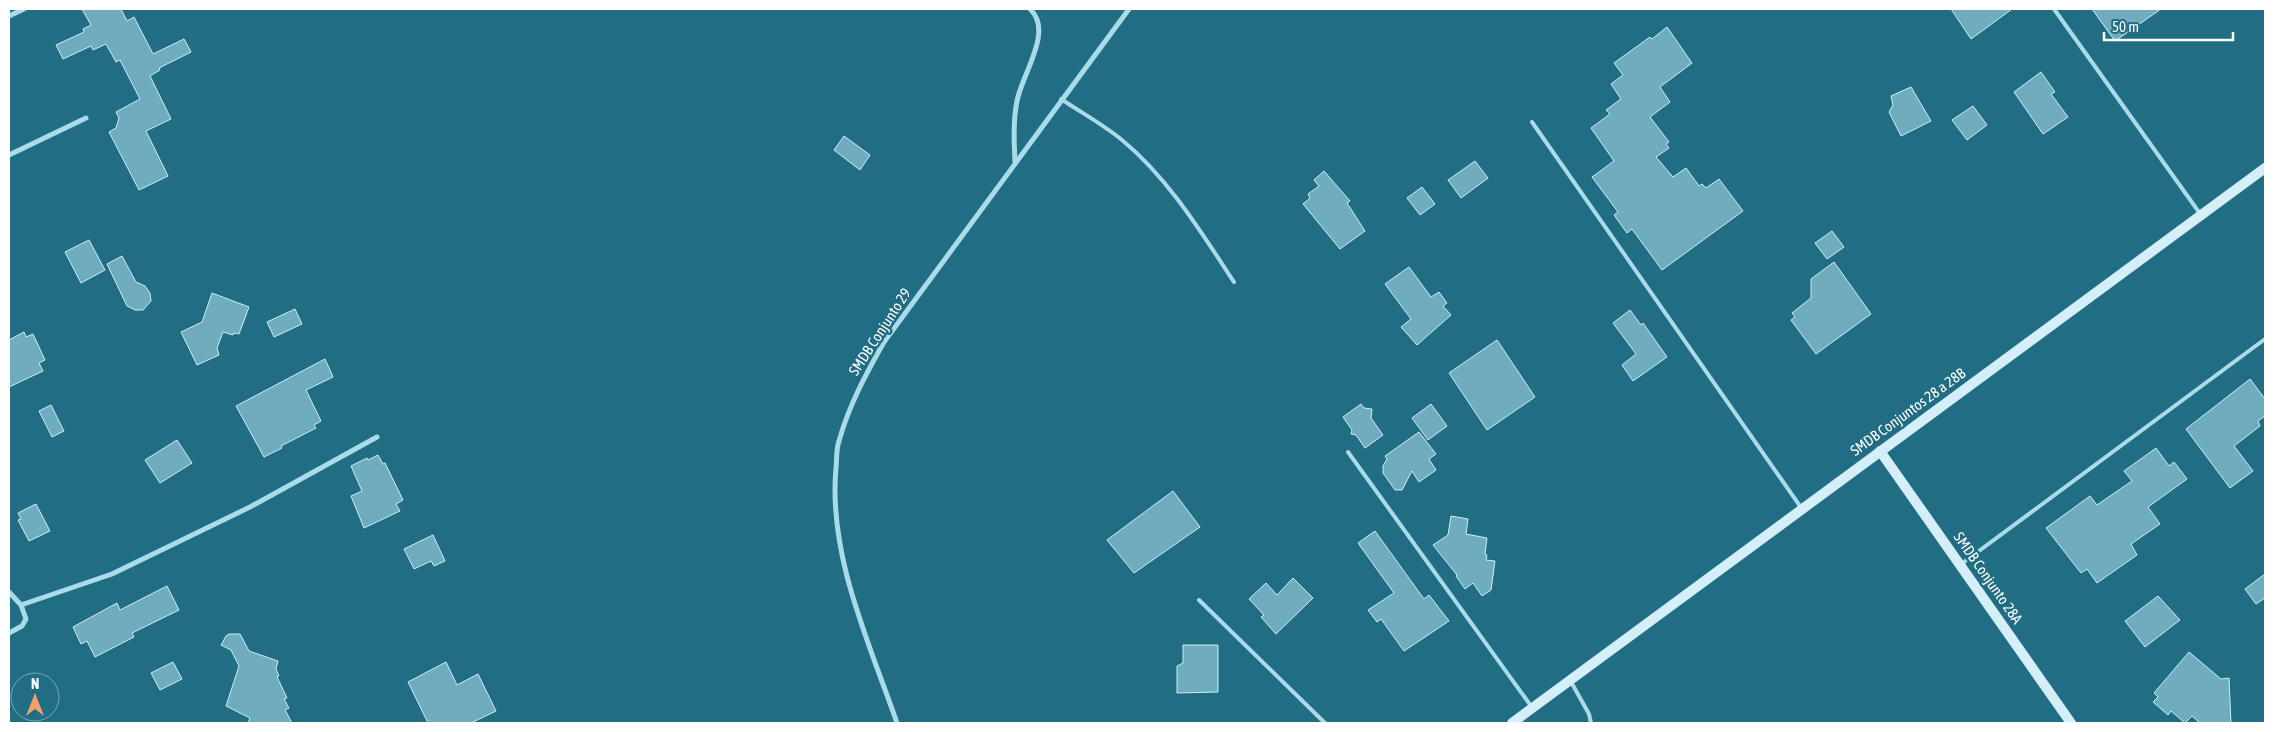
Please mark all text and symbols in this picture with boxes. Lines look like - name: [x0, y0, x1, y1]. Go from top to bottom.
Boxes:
- scale bar: [2104, 10, 2233, 42]
- text: 50 m: [2112, 18, 2139, 35]
- street label: SMDB Conjunto 29: [845, 285, 914, 378]
- street label: SMDB Conjuntos 28 a 28B: [1847, 364, 1968, 459]
- street label: SMDB Conjunto 28A: [1951, 529, 2027, 627]
- north arrow: [10, 672, 60, 722]
- text: N: [31, 676, 39, 692]

